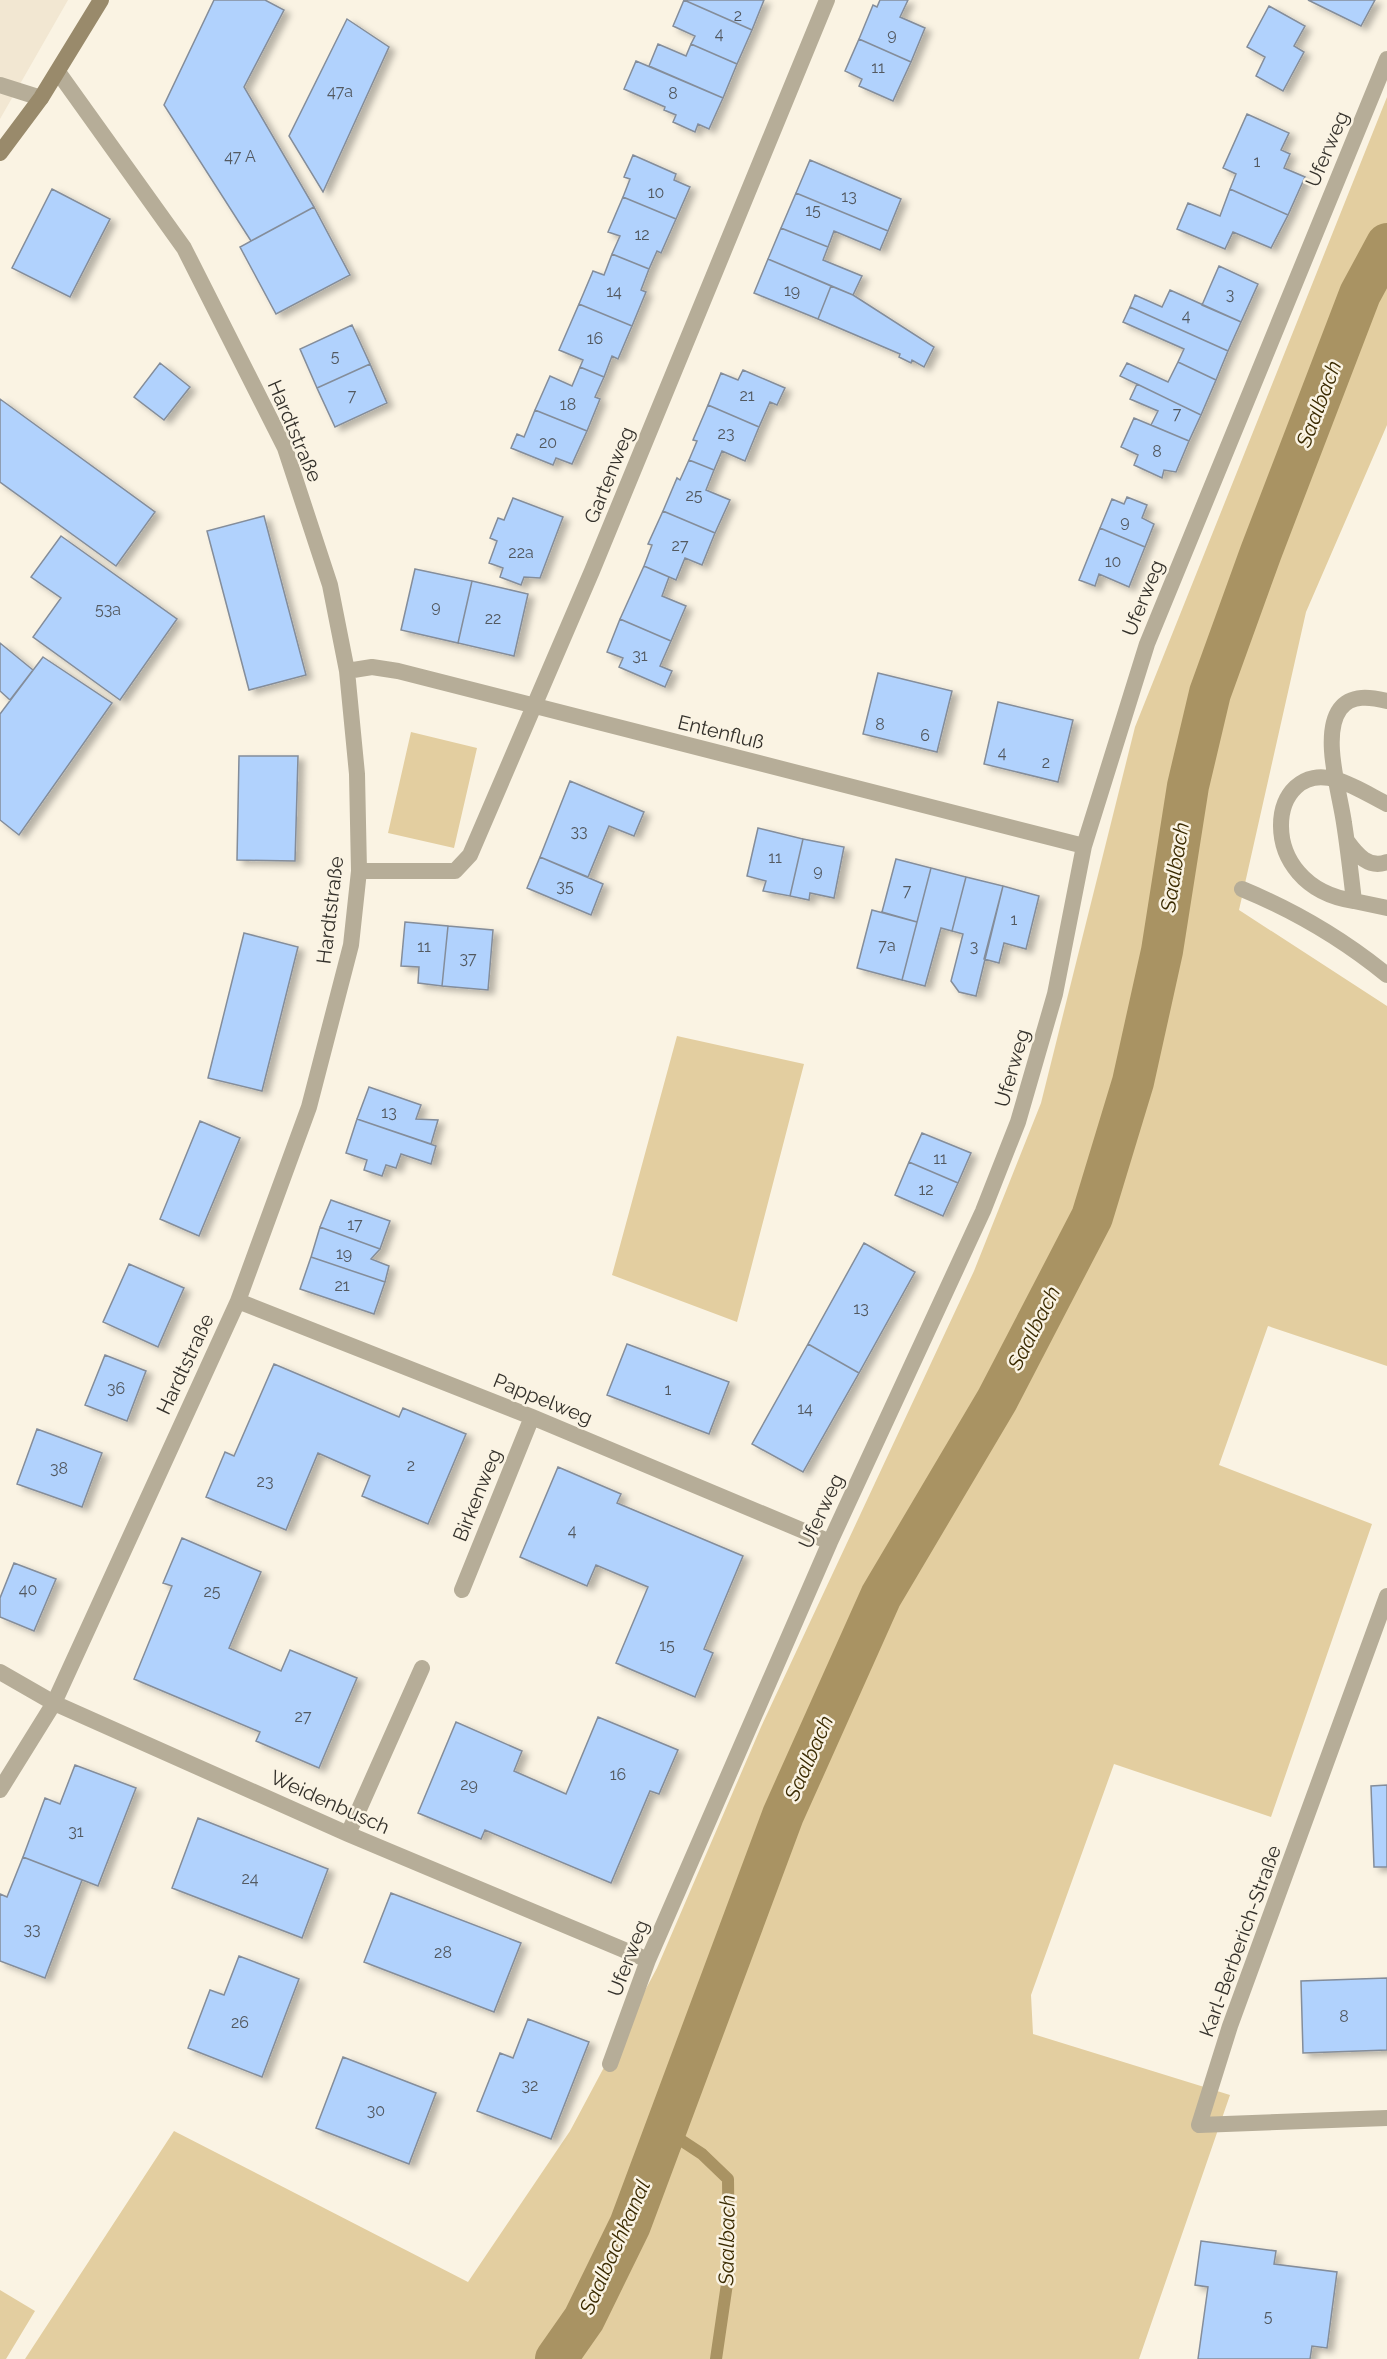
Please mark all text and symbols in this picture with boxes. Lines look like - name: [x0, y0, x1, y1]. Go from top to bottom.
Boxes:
- house number: 2: [734, 6, 742, 25]
- house number: 4: [715, 24, 724, 43]
- house number: 9: [887, 25, 897, 44]
- house number: 11: [871, 58, 885, 77]
- house number: 47a: [327, 82, 353, 101]
- house number: 8: [668, 84, 678, 103]
- street label: Uferweg: [1300, 107, 1354, 191]
- house number: 47 A: [224, 147, 256, 166]
- house number: 1: [1254, 152, 1261, 171]
- house number: 10: [648, 183, 664, 202]
- house number: 13: [841, 187, 857, 206]
- house number: 15: [805, 201, 821, 220]
- house number: 12: [634, 225, 650, 244]
- house number: 19: [784, 281, 800, 300]
- house number: 14: [606, 282, 622, 301]
- house number: 3: [1226, 285, 1234, 304]
- house number: 4: [1182, 306, 1191, 325]
- house number: 16: [587, 329, 603, 348]
- house number: 5: [331, 347, 340, 366]
- water label: Saalbach: [1290, 357, 1346, 452]
- street label: Hardtstraße: [263, 376, 327, 486]
- house number: 7: [348, 386, 357, 405]
- house number: 21: [739, 386, 755, 405]
- house number: 18: [560, 395, 576, 414]
- house number: 7: [1173, 404, 1182, 423]
- street label: Gartenweg: [579, 423, 639, 527]
- house number: 23: [718, 424, 734, 443]
- house number: 20: [539, 433, 557, 452]
- house number: 8: [1152, 442, 1162, 461]
- house number: 25: [685, 486, 703, 505]
- house number: 9: [1120, 512, 1130, 531]
- house number: 27: [672, 536, 689, 555]
- house number: 22a: [508, 543, 534, 562]
- house number: 10: [1105, 552, 1121, 571]
- street label: Uferweg: [1117, 556, 1169, 640]
- house number: 9: [431, 597, 441, 616]
- house number: 53a: [95, 600, 121, 619]
- house number: 22: [485, 609, 501, 628]
- house number: 31: [632, 646, 648, 665]
- street label: Entenfluß: [675, 710, 767, 754]
- house number: 8: [875, 715, 885, 734]
- house number: 6: [920, 726, 930, 745]
- house number: 4: [998, 743, 1007, 762]
- house number: 2: [1042, 753, 1050, 772]
- water label: Saalbach: [1155, 820, 1194, 915]
- house number: 33: [570, 822, 588, 841]
- house number: 11: [768, 848, 782, 867]
- street label: Hardtstraße: [311, 854, 349, 965]
- house number: 9: [813, 861, 823, 880]
- house number: 35: [556, 877, 574, 896]
- house number: 7: [903, 881, 912, 900]
- house number: 1: [1011, 910, 1018, 929]
- house number: 7a: [878, 936, 896, 955]
- house number: 11: [417, 937, 431, 956]
- house number: 3: [970, 937, 978, 956]
- house number: 37: [459, 949, 477, 968]
- street label: Uferweg: [989, 1026, 1035, 1110]
- house number: 13: [381, 1103, 397, 1122]
- house number: 11: [933, 1149, 947, 1168]
- house number: 12: [918, 1180, 934, 1199]
- house number: 17: [347, 1215, 363, 1234]
- house number: 19: [336, 1244, 352, 1263]
- house number: 21: [334, 1276, 350, 1295]
- water label: Saalbach: [1001, 1282, 1065, 1375]
- house number: 13: [853, 1299, 869, 1318]
- street label: Hardtstraße: [151, 1310, 219, 1418]
- street label: Pappelweg: [490, 1368, 596, 1430]
- house number: 36: [107, 1379, 125, 1398]
- house number: 1: [665, 1380, 672, 1399]
- house number: 14: [797, 1399, 813, 1418]
- street label: Birkenweg: [448, 1445, 506, 1545]
- house number: 2: [407, 1456, 415, 1475]
- house number: 38: [50, 1459, 68, 1478]
- street label: Uferweg: [793, 1470, 849, 1552]
- house number: 23: [257, 1472, 273, 1491]
- house number: 4: [568, 1521, 577, 1540]
- house number: 40: [19, 1580, 37, 1599]
- house number: 25: [203, 1582, 221, 1601]
- house number: 15: [659, 1636, 675, 1655]
- house number: 27: [295, 1707, 312, 1726]
- water label: Saalbach: [778, 1711, 838, 1805]
- street label: Weidenbusch: [267, 1765, 393, 1839]
- house number: 16: [610, 1765, 626, 1784]
- house number: 29: [460, 1775, 478, 1794]
- house number: 31: [68, 1822, 84, 1841]
- street label: Karl-Berberich-Straße: [1194, 1842, 1286, 2040]
- house number: 24: [241, 1869, 259, 1888]
- street label: Uferweg: [602, 1916, 654, 2000]
- house number: 33: [23, 1920, 41, 1939]
- house number: 28: [434, 1943, 452, 1962]
- house number: 8: [1339, 2007, 1349, 2026]
- house number: 26: [231, 2013, 249, 2032]
- house number: 32: [522, 2076, 538, 2095]
- house number: 30: [367, 2101, 385, 2120]
- water label: Saalbachkanal: [573, 2176, 655, 2319]
- water label: Saalbach: [713, 2194, 740, 2287]
- house number: 5: [1264, 2307, 1273, 2326]

